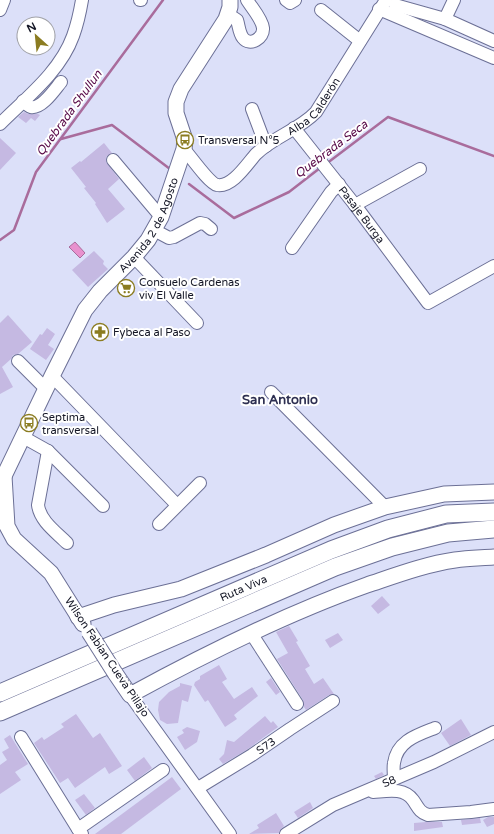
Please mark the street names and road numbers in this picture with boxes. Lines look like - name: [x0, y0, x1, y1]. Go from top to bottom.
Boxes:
- street label: Alba Calderón: [285, 75, 342, 138]
- street label: Avenida 2 de Agosto: [116, 175, 181, 275]
- street label: Pasaje Burga: [336, 183, 388, 246]
- street label: Ruta Viva: [218, 572, 269, 604]
- street label: Wilson Fabian Cueva Pillajo: [62, 595, 152, 720]
- street label: S73: [254, 734, 278, 757]
- street label: S8: [380, 772, 398, 790]

